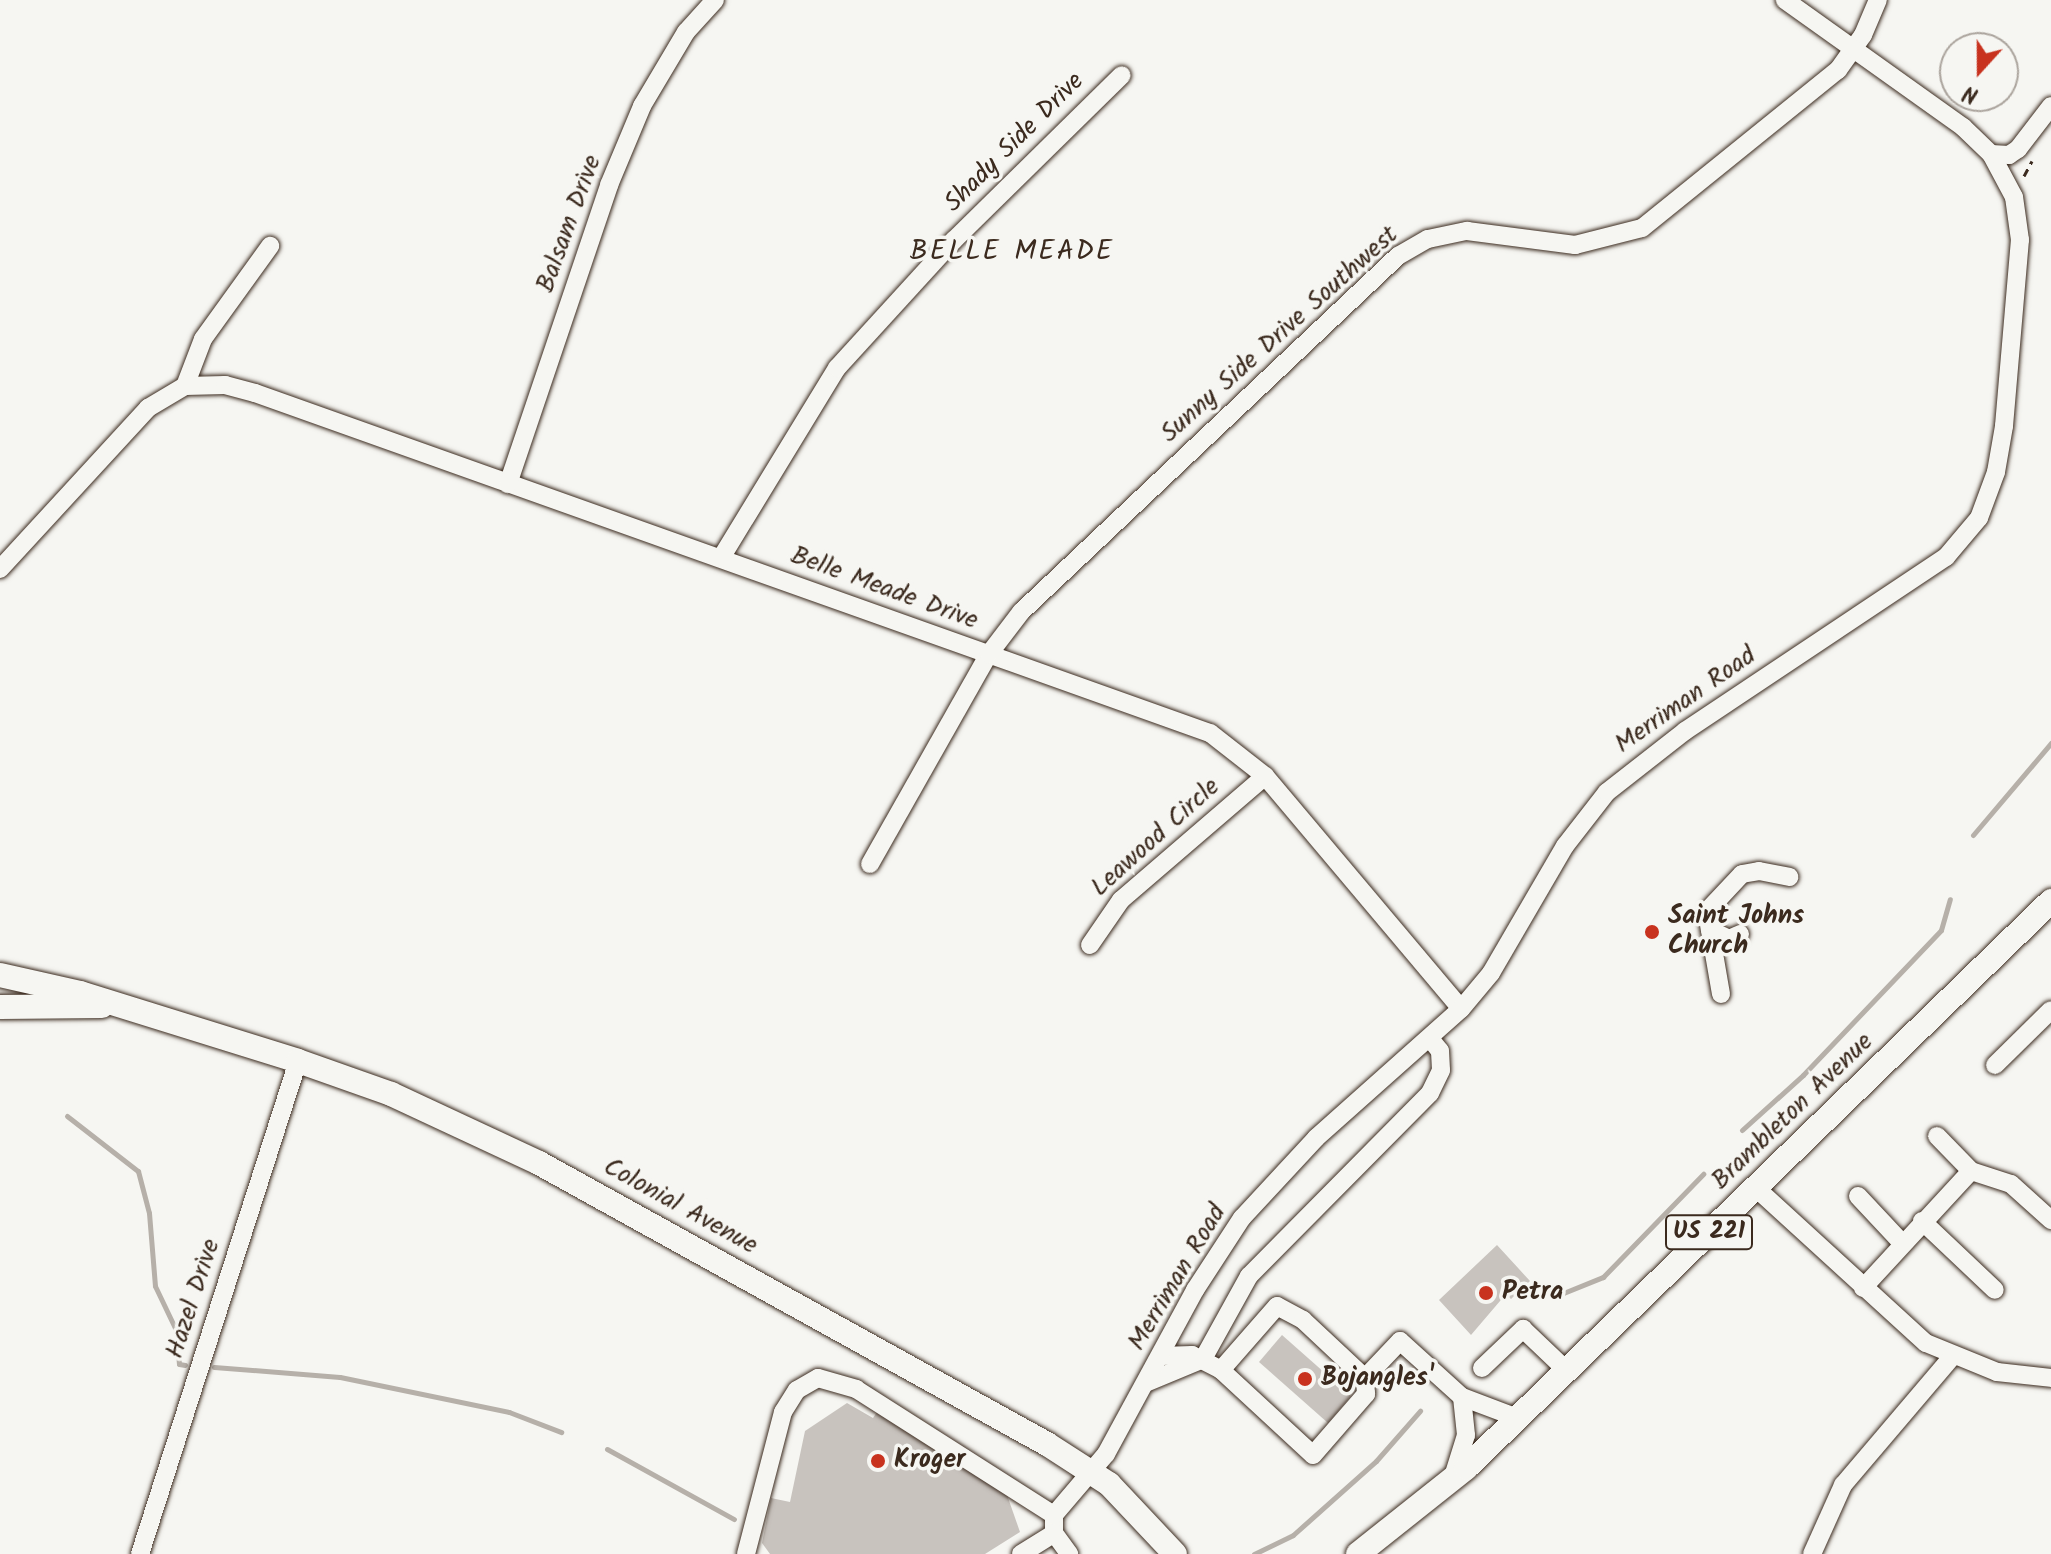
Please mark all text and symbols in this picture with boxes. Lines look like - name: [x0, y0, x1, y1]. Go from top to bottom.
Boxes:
- north arrow: [1939, 32, 2019, 112]
- street label: Shady Side Drive: [939, 67, 1091, 219]
- text: N: [1958, 74, 1984, 112]
- street label: Balsam Drive: [531, 151, 609, 297]
- street label: Sunny Side Drive Southwest: [1155, 220, 1405, 450]
- district label: BELLE MEADE: [910, 235, 1114, 269]
- street label: Belle Meade Drive: [786, 541, 982, 637]
- street label: Merriman Road: [1610, 641, 1762, 761]
- street label: Leawood Circle: [1085, 772, 1227, 904]
- place label: Saint Johns Church: [1668, 901, 1804, 962]
- marker: Saint Johns Church: [1643, 923, 1661, 941]
- street label: Brambleton Avenue: [1706, 1027, 1880, 1197]
- street label: Colonial Avenue: [598, 1152, 762, 1262]
- street label: Merriman Road: [1122, 1199, 1234, 1357]
- road number: US 221: [1665, 1212, 1753, 1252]
- street label: Hazel Drive: [160, 1235, 228, 1363]
- place label: Petra: [1502, 1277, 1563, 1309]
- marker: Petra: [1477, 1284, 1495, 1302]
- place label: Bojangles': [1321, 1363, 1433, 1395]
- marker: Bojangles': [1296, 1370, 1314, 1388]
- place label: Kroger: [894, 1445, 966, 1477]
- marker: Kroger: [869, 1452, 887, 1470]

